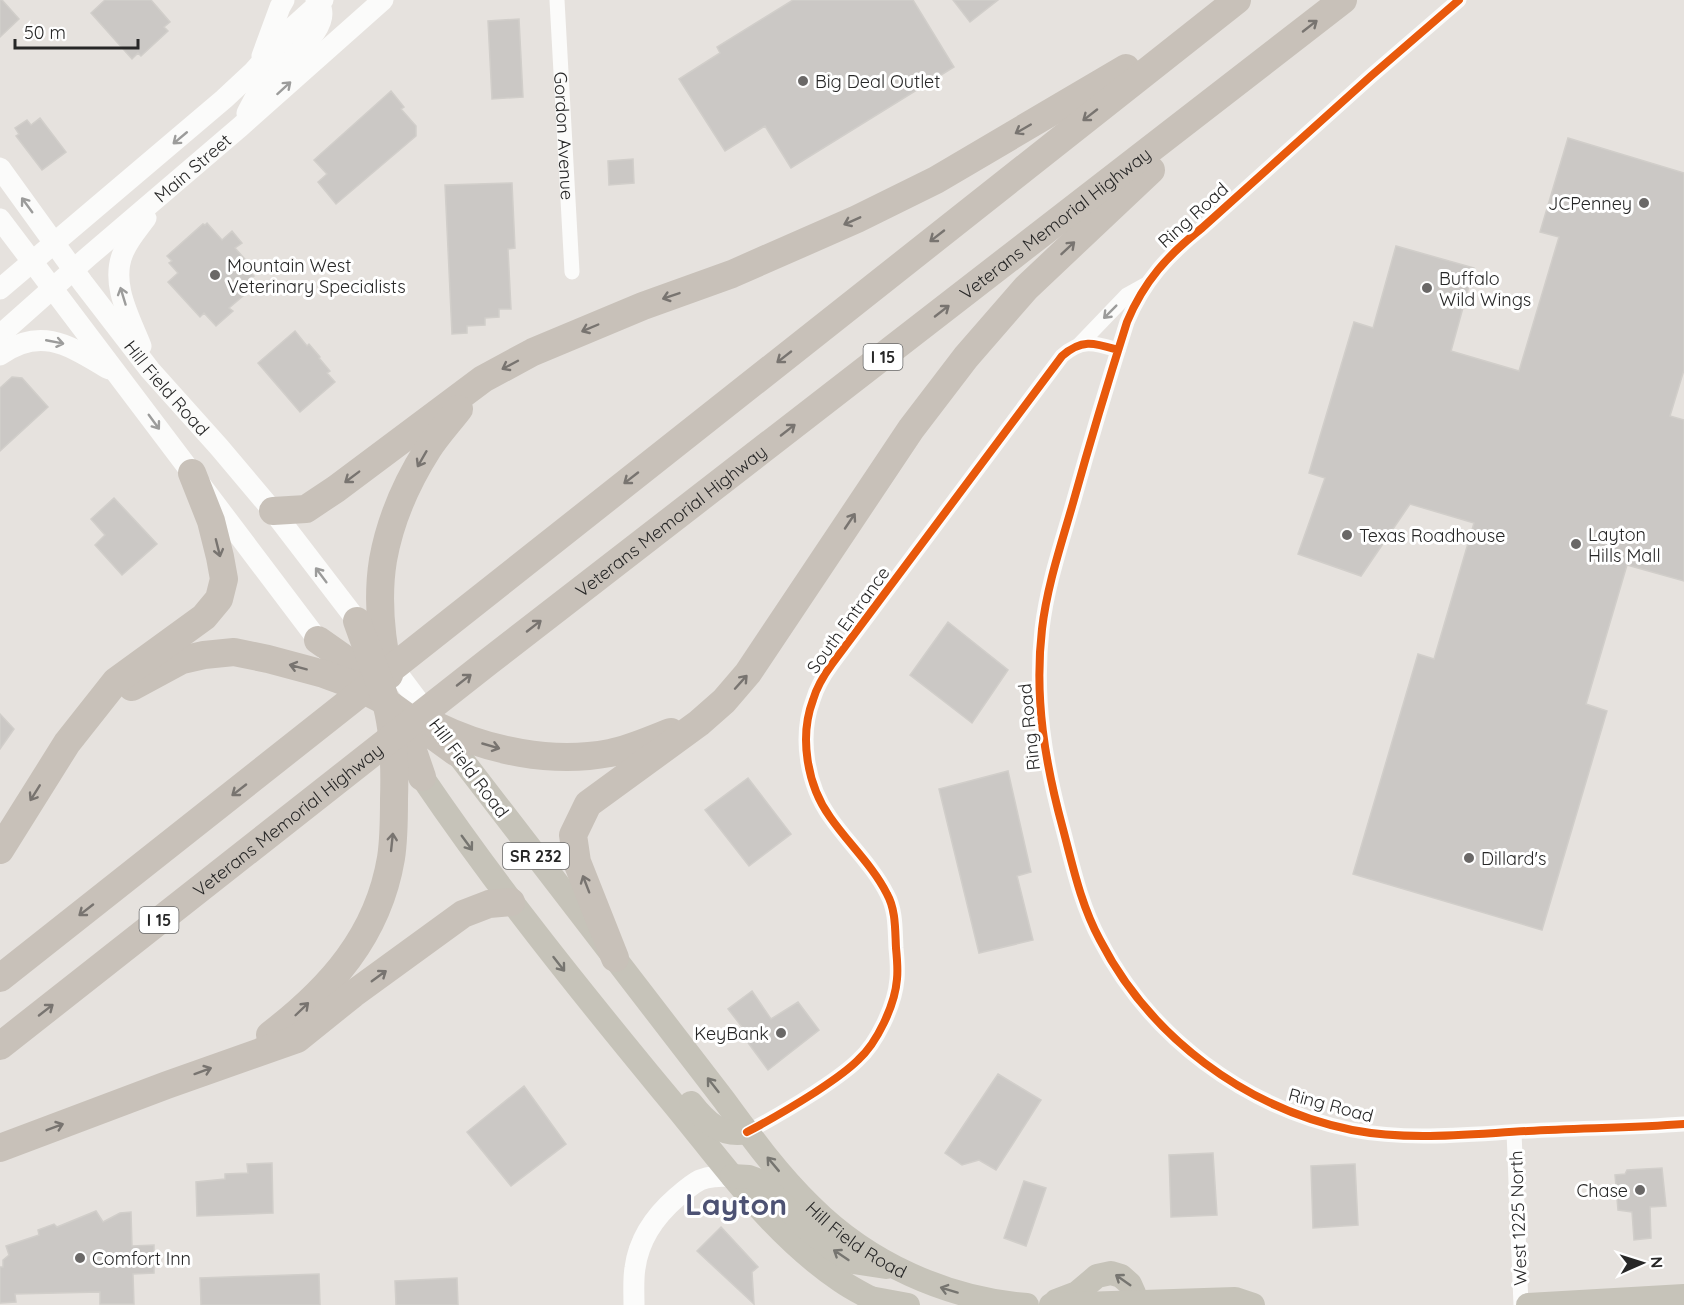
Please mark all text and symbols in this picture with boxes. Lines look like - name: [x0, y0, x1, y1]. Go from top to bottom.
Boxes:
- scale bar: [15, 12, 138, 50]
- one-way arrow: [1302, 19, 1318, 32]
- text: 50 m: [24, 21, 66, 44]
- place label: Big Deal Outlet: [815, 70, 940, 93]
- street label: Gordon Avenue: [549, 71, 580, 201]
- marker: Big Deal Outlet: [796, 74, 810, 88]
- one-way arrow: [276, 81, 291, 95]
- one-way arrow: [1082, 109, 1098, 122]
- one-way arrow: [1015, 123, 1032, 135]
- street label: Main Street: [149, 128, 236, 207]
- one-way arrow: [172, 131, 188, 144]
- street label: Veterans Memorial Highway: [955, 142, 1155, 304]
- street label: Ring Road: [1153, 177, 1233, 253]
- place label: JCPenney: [1548, 192, 1632, 215]
- marker: JCPenney: [1637, 196, 1651, 210]
- one-way arrow: [21, 198, 33, 214]
- one-way arrow: [843, 216, 861, 228]
- one-way arrow: [929, 230, 945, 243]
- one-way arrow: [1061, 240, 1076, 255]
- place label: Mountain West Veterinary Specialists: [227, 254, 406, 298]
- place label: Buffalo Wild Wings: [1439, 267, 1531, 311]
- marker: Mountain West Veterinary Specialists: [208, 268, 222, 282]
- marker: Buffalo Wild Wings: [1420, 281, 1434, 295]
- one-way arrow: [117, 287, 128, 306]
- one-way arrow: [663, 291, 681, 302]
- one-way arrow: [934, 304, 950, 317]
- one-way arrow: [1102, 305, 1117, 320]
- one-way arrow: [581, 323, 599, 334]
- street label: Hill Field Road: [120, 335, 214, 440]
- one-way arrow: [44, 337, 64, 348]
- road number: I 15: [864, 344, 902, 370]
- one-way arrow: [776, 351, 792, 364]
- one-way arrow: [501, 359, 519, 371]
- one-way arrow: [148, 414, 160, 430]
- one-way arrow: [780, 423, 796, 436]
- street label: Veterans Memorial Highway: [571, 439, 771, 602]
- one-way arrow: [416, 450, 428, 467]
- one-way arrow: [344, 471, 360, 483]
- one-way arrow: [623, 472, 639, 485]
- one-way arrow: [844, 513, 856, 529]
- place label: Layton Hills Mall: [1588, 523, 1661, 567]
- place label: Texas Roadhouse: [1359, 524, 1505, 547]
- marker: Texas Roadhouse: [1340, 528, 1354, 542]
- marker: Layton Hills Mall: [1569, 537, 1583, 551]
- one-way arrow: [212, 538, 224, 557]
- street label: South Entrance: [801, 562, 895, 678]
- one-way arrow: [315, 567, 328, 583]
- one-way arrow: [526, 619, 542, 632]
- one-way arrow: [289, 660, 308, 672]
- one-way arrow: [455, 674, 471, 687]
- one-way arrow: [734, 675, 748, 690]
- street label: Ring Road: [1013, 682, 1045, 772]
- street label: Hill Field Road: [424, 714, 514, 822]
- street label: Veterans Memorial Highway: [188, 738, 387, 902]
- one-way arrow: [482, 741, 501, 752]
- one-way arrow: [232, 783, 248, 796]
- one-way arrow: [29, 784, 41, 801]
- one-way arrow: [387, 832, 398, 852]
- one-way arrow: [461, 834, 473, 850]
- road number: SR 232: [503, 843, 569, 869]
- place label: Dillard's: [1481, 847, 1546, 870]
- marker: Dillard's: [1462, 851, 1476, 865]
- one-way arrow: [579, 876, 590, 894]
- one-way arrow: [78, 904, 94, 917]
- road number: I 15: [140, 907, 178, 933]
- one-way arrow: [553, 955, 566, 971]
- one-way arrow: [370, 970, 386, 982]
- one-way arrow: [295, 1002, 310, 1016]
- one-way arrow: [38, 1003, 54, 1016]
- place label: KeyBank: [694, 1022, 769, 1045]
- marker: KeyBank: [774, 1026, 788, 1040]
- one-way arrow: [193, 1065, 212, 1076]
- one-way arrow: [706, 1077, 719, 1093]
- street label: Ring Road: [1286, 1083, 1376, 1127]
- one-way arrow: [45, 1121, 64, 1132]
- street label: West 1225 North: [1504, 1150, 1532, 1286]
- one-way arrow: [766, 1156, 779, 1172]
- place label: Chase: [1577, 1179, 1628, 1202]
- marker: Chase: [1633, 1183, 1647, 1197]
- district label: Layton: [685, 1185, 787, 1223]
- street label: Hill Field Road: [801, 1196, 911, 1283]
- north arrow: [1612, 1233, 1672, 1293]
- place label: Comfort Inn: [92, 1247, 191, 1270]
- one-way arrow: [834, 1249, 850, 1261]
- marker: Comfort Inn: [73, 1251, 87, 1265]
- text: N: [1647, 1256, 1667, 1269]
- one-way arrow: [1115, 1274, 1131, 1286]
- one-way arrow: [940, 1284, 959, 1295]

